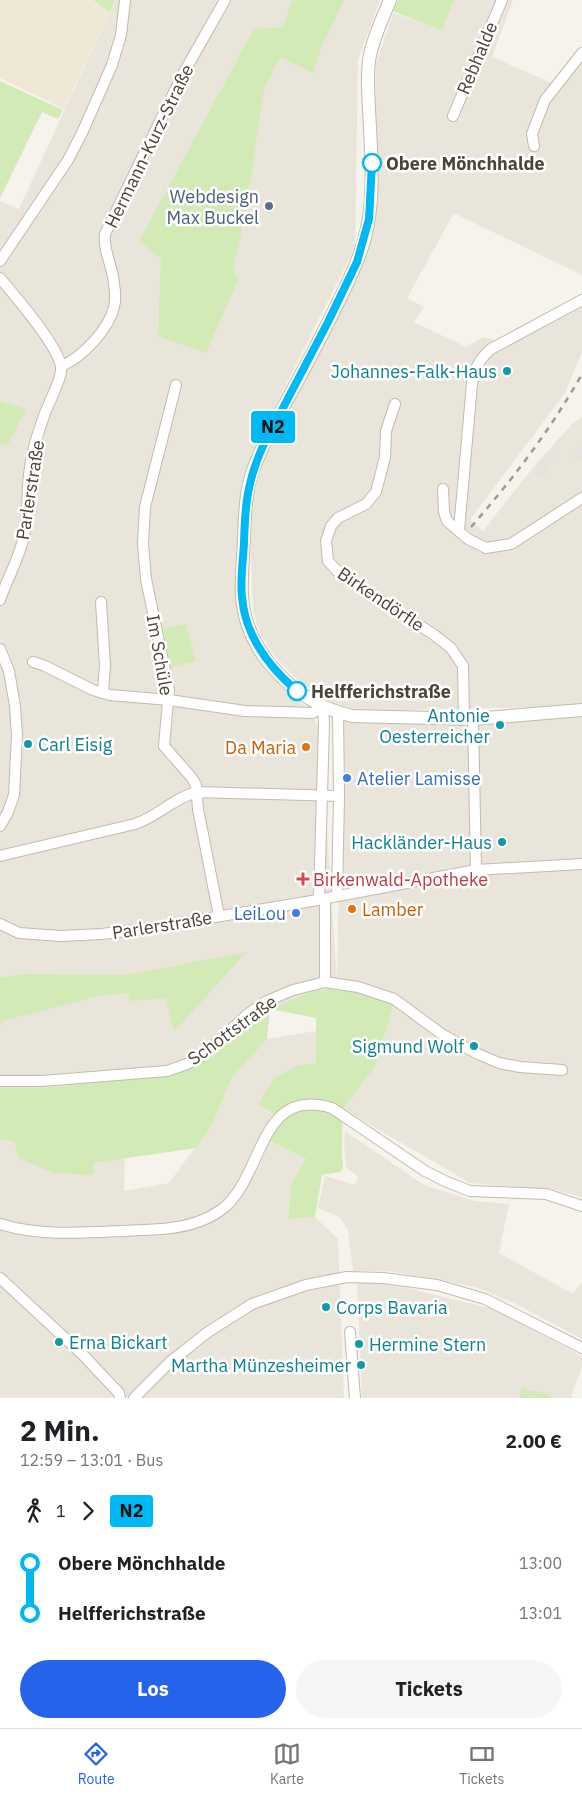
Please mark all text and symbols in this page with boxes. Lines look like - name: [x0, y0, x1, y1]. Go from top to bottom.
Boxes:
- street label: Rebhalde: [451, 18, 503, 98]
- street label: Hermann-Kurz-Straße: [99, 60, 199, 232]
- place label: Obere Mönchhalde: [386, 152, 545, 175]
- marker: Obere Mönchhalde: [362, 153, 382, 173]
- place label: Webdesign Max Buckel: [166, 185, 259, 229]
- marker: Webdesign Max Buckel: [263, 200, 275, 212]
- place label: Johannes-Falk-Haus: [331, 360, 497, 383]
- marker: Johannes-Falk-Haus: [501, 365, 513, 377]
- line badge: N2: [250, 411, 296, 443]
- text: N2: [261, 415, 285, 438]
- street label: Parlerstraße: [11, 438, 49, 542]
- street label: Birkendörfle: [333, 562, 429, 637]
- street label: Im Schüle: [142, 613, 178, 697]
- place label: Helfferichstraße: [311, 680, 451, 703]
- marker: Helfferichstraße: [287, 681, 307, 701]
- place label: Antonie Oesterreicher: [379, 704, 490, 748]
- marker: Antonie Oesterreicher: [494, 719, 506, 731]
- place label: Carl Eisig: [38, 733, 113, 756]
- place label: Da Maria: [225, 736, 296, 759]
- marker: Carl Eisig: [22, 738, 34, 750]
- marker: Da Maria: [300, 741, 312, 753]
- place label: Atelier Lamisse: [357, 767, 481, 790]
- marker: Atelier Lamisse: [341, 772, 353, 784]
- place label: Hackländer-Haus: [351, 831, 492, 854]
- marker: Hackländer-Haus: [496, 836, 508, 848]
- place label: Birkenwald-Apotheke: [313, 868, 488, 891]
- marker: Birkenwald-Apotheke: [297, 873, 309, 885]
- place label: Lamber: [362, 898, 424, 921]
- place label: LeiLou: [234, 902, 286, 925]
- marker: Lamber: [346, 903, 358, 915]
- street label: Parlerstraße: [110, 906, 214, 944]
- marker: LeiLou: [290, 907, 302, 919]
- street label: Schottstraße: [183, 990, 281, 1070]
- place label: Sigmund Wolf: [352, 1035, 464, 1058]
- marker: Sigmund Wolf: [468, 1040, 480, 1052]
- place label: Corps Bavaria: [336, 1296, 448, 1319]
- marker: Corps Bavaria: [320, 1301, 332, 1313]
- place label: Erna Bickart: [69, 1331, 168, 1354]
- place label: Hermine Stern: [369, 1333, 486, 1356]
- marker: Erna Bickart: [53, 1336, 65, 1348]
- marker: Hermine Stern: [353, 1338, 365, 1350]
- place label: Martha Münzesheimer: [171, 1354, 351, 1377]
- marker: Martha Münzesheimer: [355, 1359, 367, 1371]
- text: 2 Min.: [20, 1412, 100, 1449]
- text: 2.00 €: [506, 1429, 562, 1453]
- text: 12:59 – 13:01 · Bus: [20, 1450, 163, 1470]
- icon: walk: [20, 1497, 48, 1525]
- icon: forward: [74, 1497, 102, 1525]
- text: N2: [120, 1499, 143, 1522]
- text: 1: [56, 1501, 66, 1521]
- text: Obere Mönchhalde: [58, 1551, 225, 1575]
- text: 13:00: [519, 1553, 562, 1573]
- text: Helfferichstraße: [58, 1601, 206, 1625]
- text: 13:01: [519, 1603, 562, 1623]
- button: Los: [20, 1660, 286, 1718]
- button: Tickets: [296, 1660, 562, 1718]
- tab: Route: [78, 1740, 115, 1788]
- tab: Karte: [270, 1740, 304, 1788]
- tab: Tickets: [459, 1740, 504, 1788]

